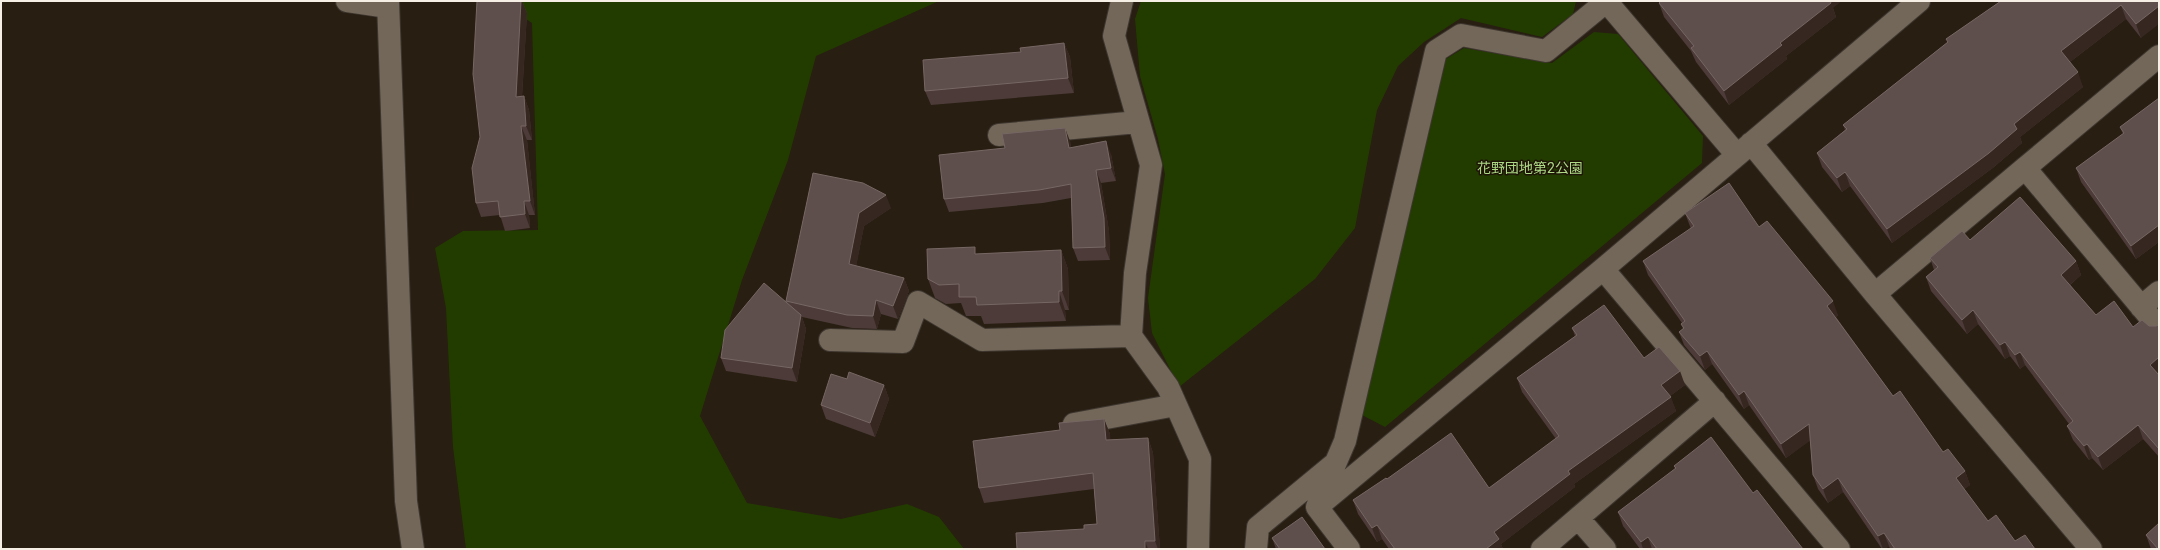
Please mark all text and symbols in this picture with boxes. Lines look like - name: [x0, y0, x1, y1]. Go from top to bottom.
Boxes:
- park label: 花野団地第2公園: [1477, 160, 1583, 176]

